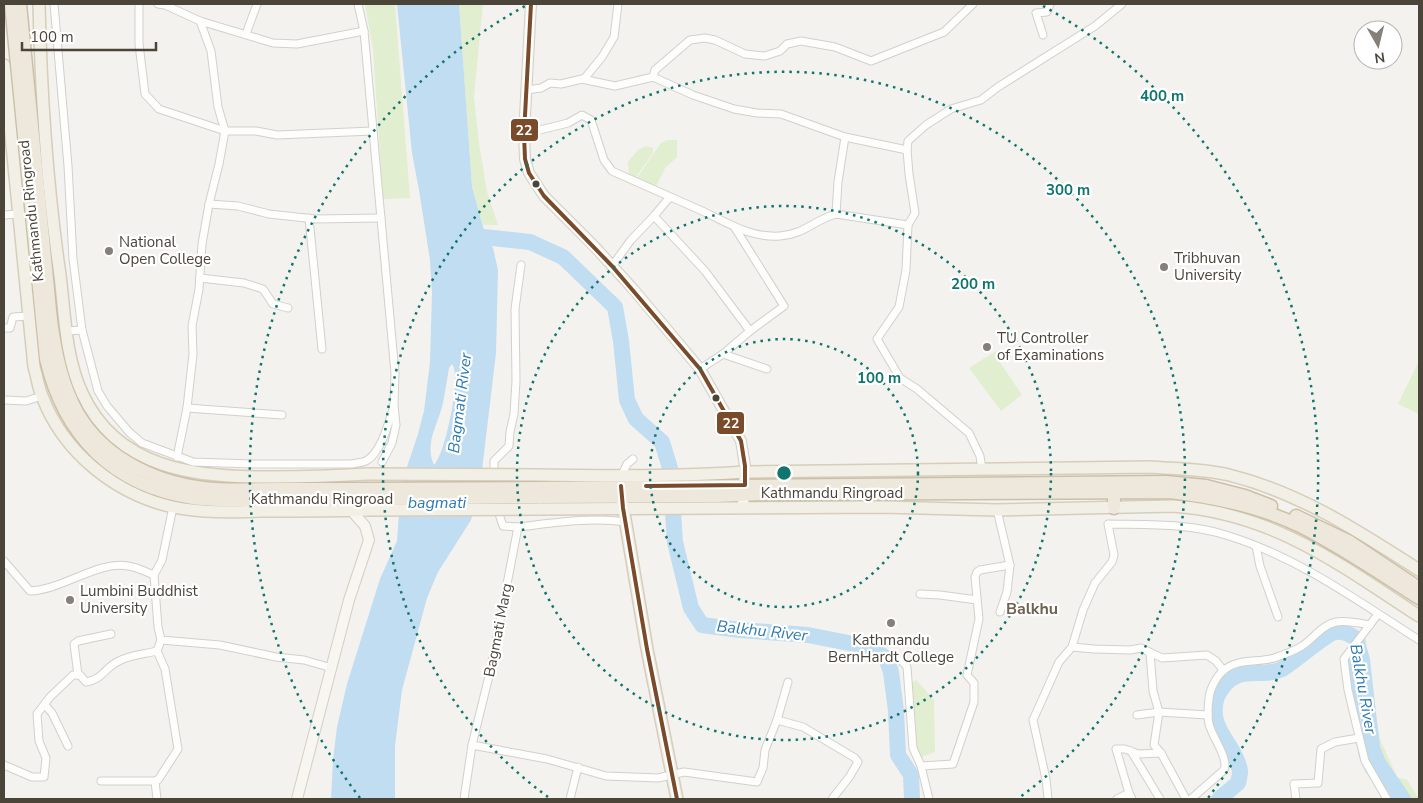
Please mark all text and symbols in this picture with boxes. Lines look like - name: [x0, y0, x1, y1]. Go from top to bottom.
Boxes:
- scale bar: [22, 20, 156, 52]
- north arrow: [1353, 20, 1403, 70]
- text: 100 m: [30, 27, 74, 47]
- text: N: [1373, 47, 1386, 68]
- text: 400 m: [1140, 86, 1184, 106]
- line badge: 22: [510, 118, 539, 142]
- text: 22: [516, 121, 532, 140]
- street label: Kathmandu Ringroad: [14, 139, 48, 283]
- unlabelled marker: [531, 179, 541, 189]
- text: 300 m: [1046, 180, 1090, 200]
- place label: National Open College: [119, 232, 211, 269]
- marker: National Open College: [103, 245, 115, 257]
- place label: Tribhuvan University: [1174, 248, 1242, 285]
- marker: Tribhuvan University: [1158, 261, 1170, 273]
- text: 200 m: [951, 274, 995, 294]
- place label: TU Controller of Examinations: [997, 328, 1104, 365]
- marker: TU Controller of Examinations: [981, 341, 993, 353]
- water label: Bagmati River: [443, 350, 477, 454]
- text: 100 m: [857, 368, 901, 388]
- unlabelled marker: [711, 393, 721, 403]
- line badge: 22: [716, 411, 745, 435]
- text: 22: [723, 414, 739, 433]
- centre of rings: [775, 464, 793, 482]
- street label: Kathmandu Ringroad: [761, 483, 903, 503]
- street label: Kathmandu Ringroad: [251, 489, 393, 509]
- water label: bagmati: [408, 492, 467, 514]
- place label: Lumbini Buddhist University: [80, 581, 199, 618]
- street label: Bagmati Marg: [479, 581, 517, 679]
- marker: Lumbini Buddhist University: [64, 594, 76, 606]
- district label: Balkhu: [1006, 598, 1058, 620]
- water label: Balkhu River: [716, 615, 810, 647]
- marker: Kathmandu BernHardt College: [885, 617, 897, 629]
- place label: Kathmandu BernHardt College: [828, 630, 954, 667]
- water label: Balkhu River: [1344, 642, 1382, 737]

